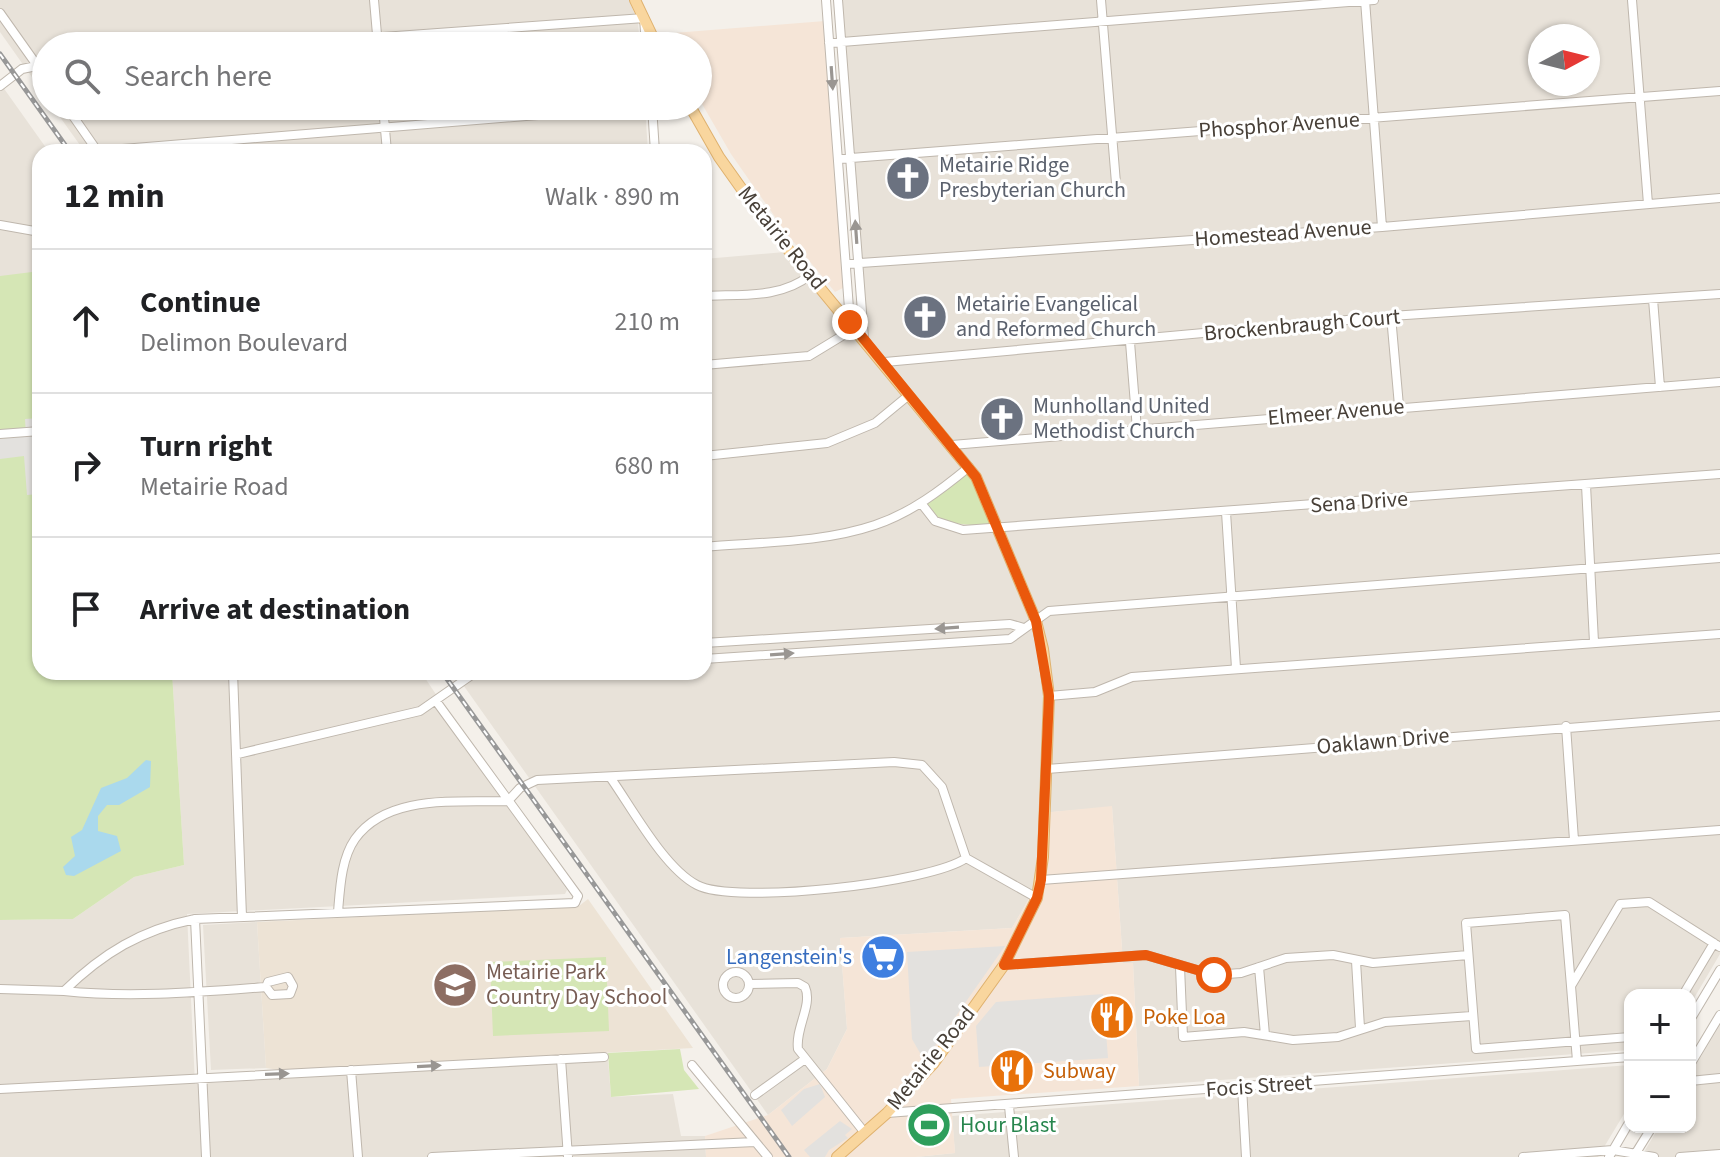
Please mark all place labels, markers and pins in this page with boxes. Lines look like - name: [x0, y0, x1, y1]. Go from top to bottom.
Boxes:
- place label: Metairie Ridge Presbyterian Church: [939, 149, 1126, 206]
- church icon: Metairie Ridge Presbyterian Church: [884, 154, 932, 202]
- place label: Metairie Evangelical and Reformed Church: [956, 288, 1156, 345]
- church icon: Metairie Evangelical and Reformed Church: [901, 293, 949, 341]
- place label: Munholland United Methodist Church: [1033, 390, 1210, 447]
- church icon: Munholland United Methodist Church: [978, 395, 1026, 443]
- supermarket icon: Langenstein's: [859, 933, 907, 981]
- place label: Langenstein's: [726, 941, 852, 973]
- place label: Metairie Park Country Day School: [486, 956, 667, 1013]
- school or university icon: Metairie Park Country Day School: [431, 961, 479, 1009]
- restaurant icon: Poke Loa: [1088, 993, 1136, 1041]
- place label: Poke Loa: [1143, 1001, 1226, 1033]
- restaurant icon: Subway: [988, 1047, 1036, 1095]
- place label: Subway: [1043, 1055, 1116, 1087]
- sports icon: Hour Blast: [905, 1101, 953, 1149]
- place label: Hour Blast: [960, 1109, 1057, 1141]

